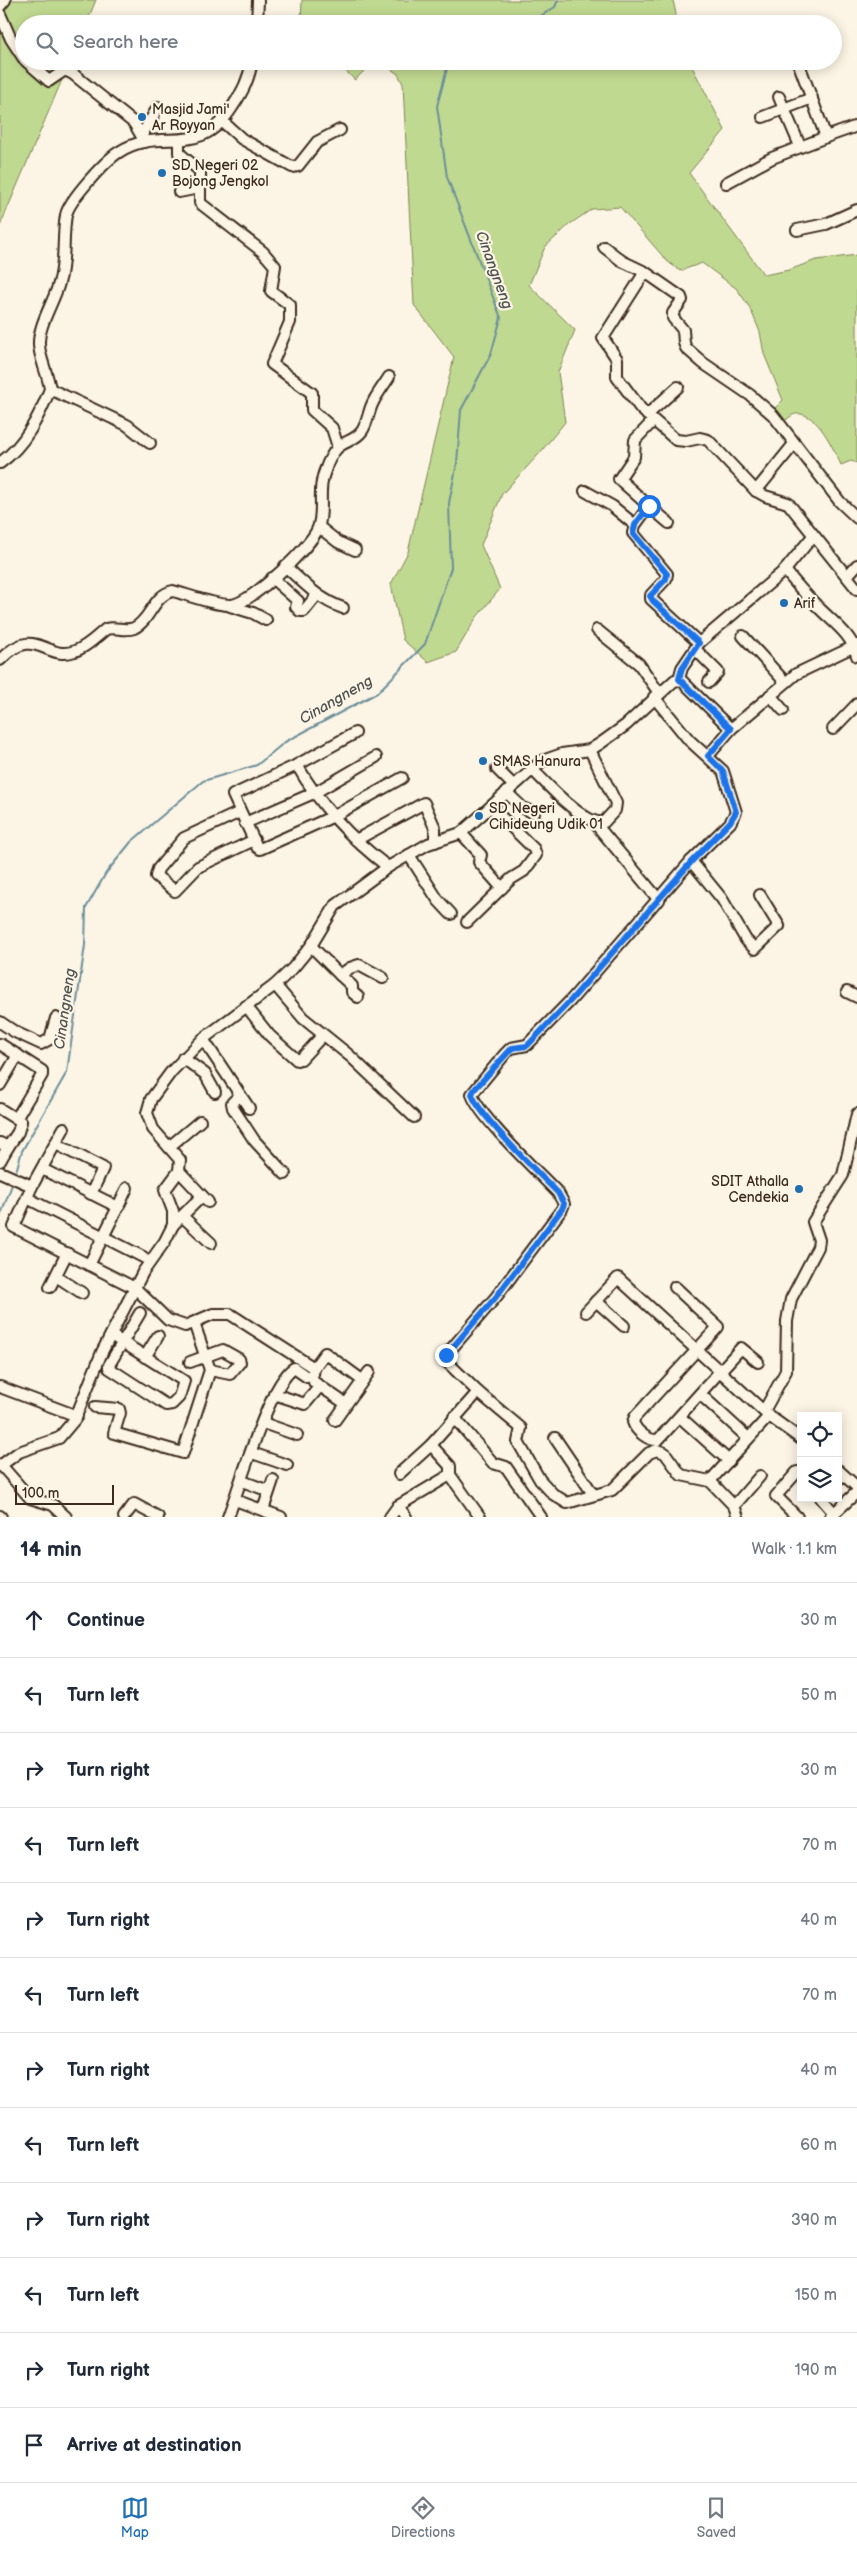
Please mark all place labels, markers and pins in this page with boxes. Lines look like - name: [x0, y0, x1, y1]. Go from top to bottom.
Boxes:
- place label: Masjid Jami' Ar Royyan: [152, 101, 230, 134]
- marker: Masjid Jami' Ar Royyan: [136, 111, 148, 123]
- place label: SD Negeri 02 Bojong Jengkol: [172, 157, 269, 190]
- marker: SD Negeri 02 Bojong Jengkol: [156, 167, 168, 179]
- place label: Arif: [794, 595, 816, 612]
- marker: Arif: [778, 597, 790, 609]
- place label: SMAS Hanura: [493, 753, 581, 770]
- marker: SMAS Hanura: [477, 755, 489, 767]
- place label: SD Negeri Cihideung Udik 01: [489, 800, 603, 833]
- marker: SD Negeri Cihideung Udik 01: [473, 810, 485, 822]
- place label: SDIT Athalla Cendekia: [711, 1173, 789, 1206]
- marker: SDIT Athalla Cendekia: [793, 1183, 805, 1195]

